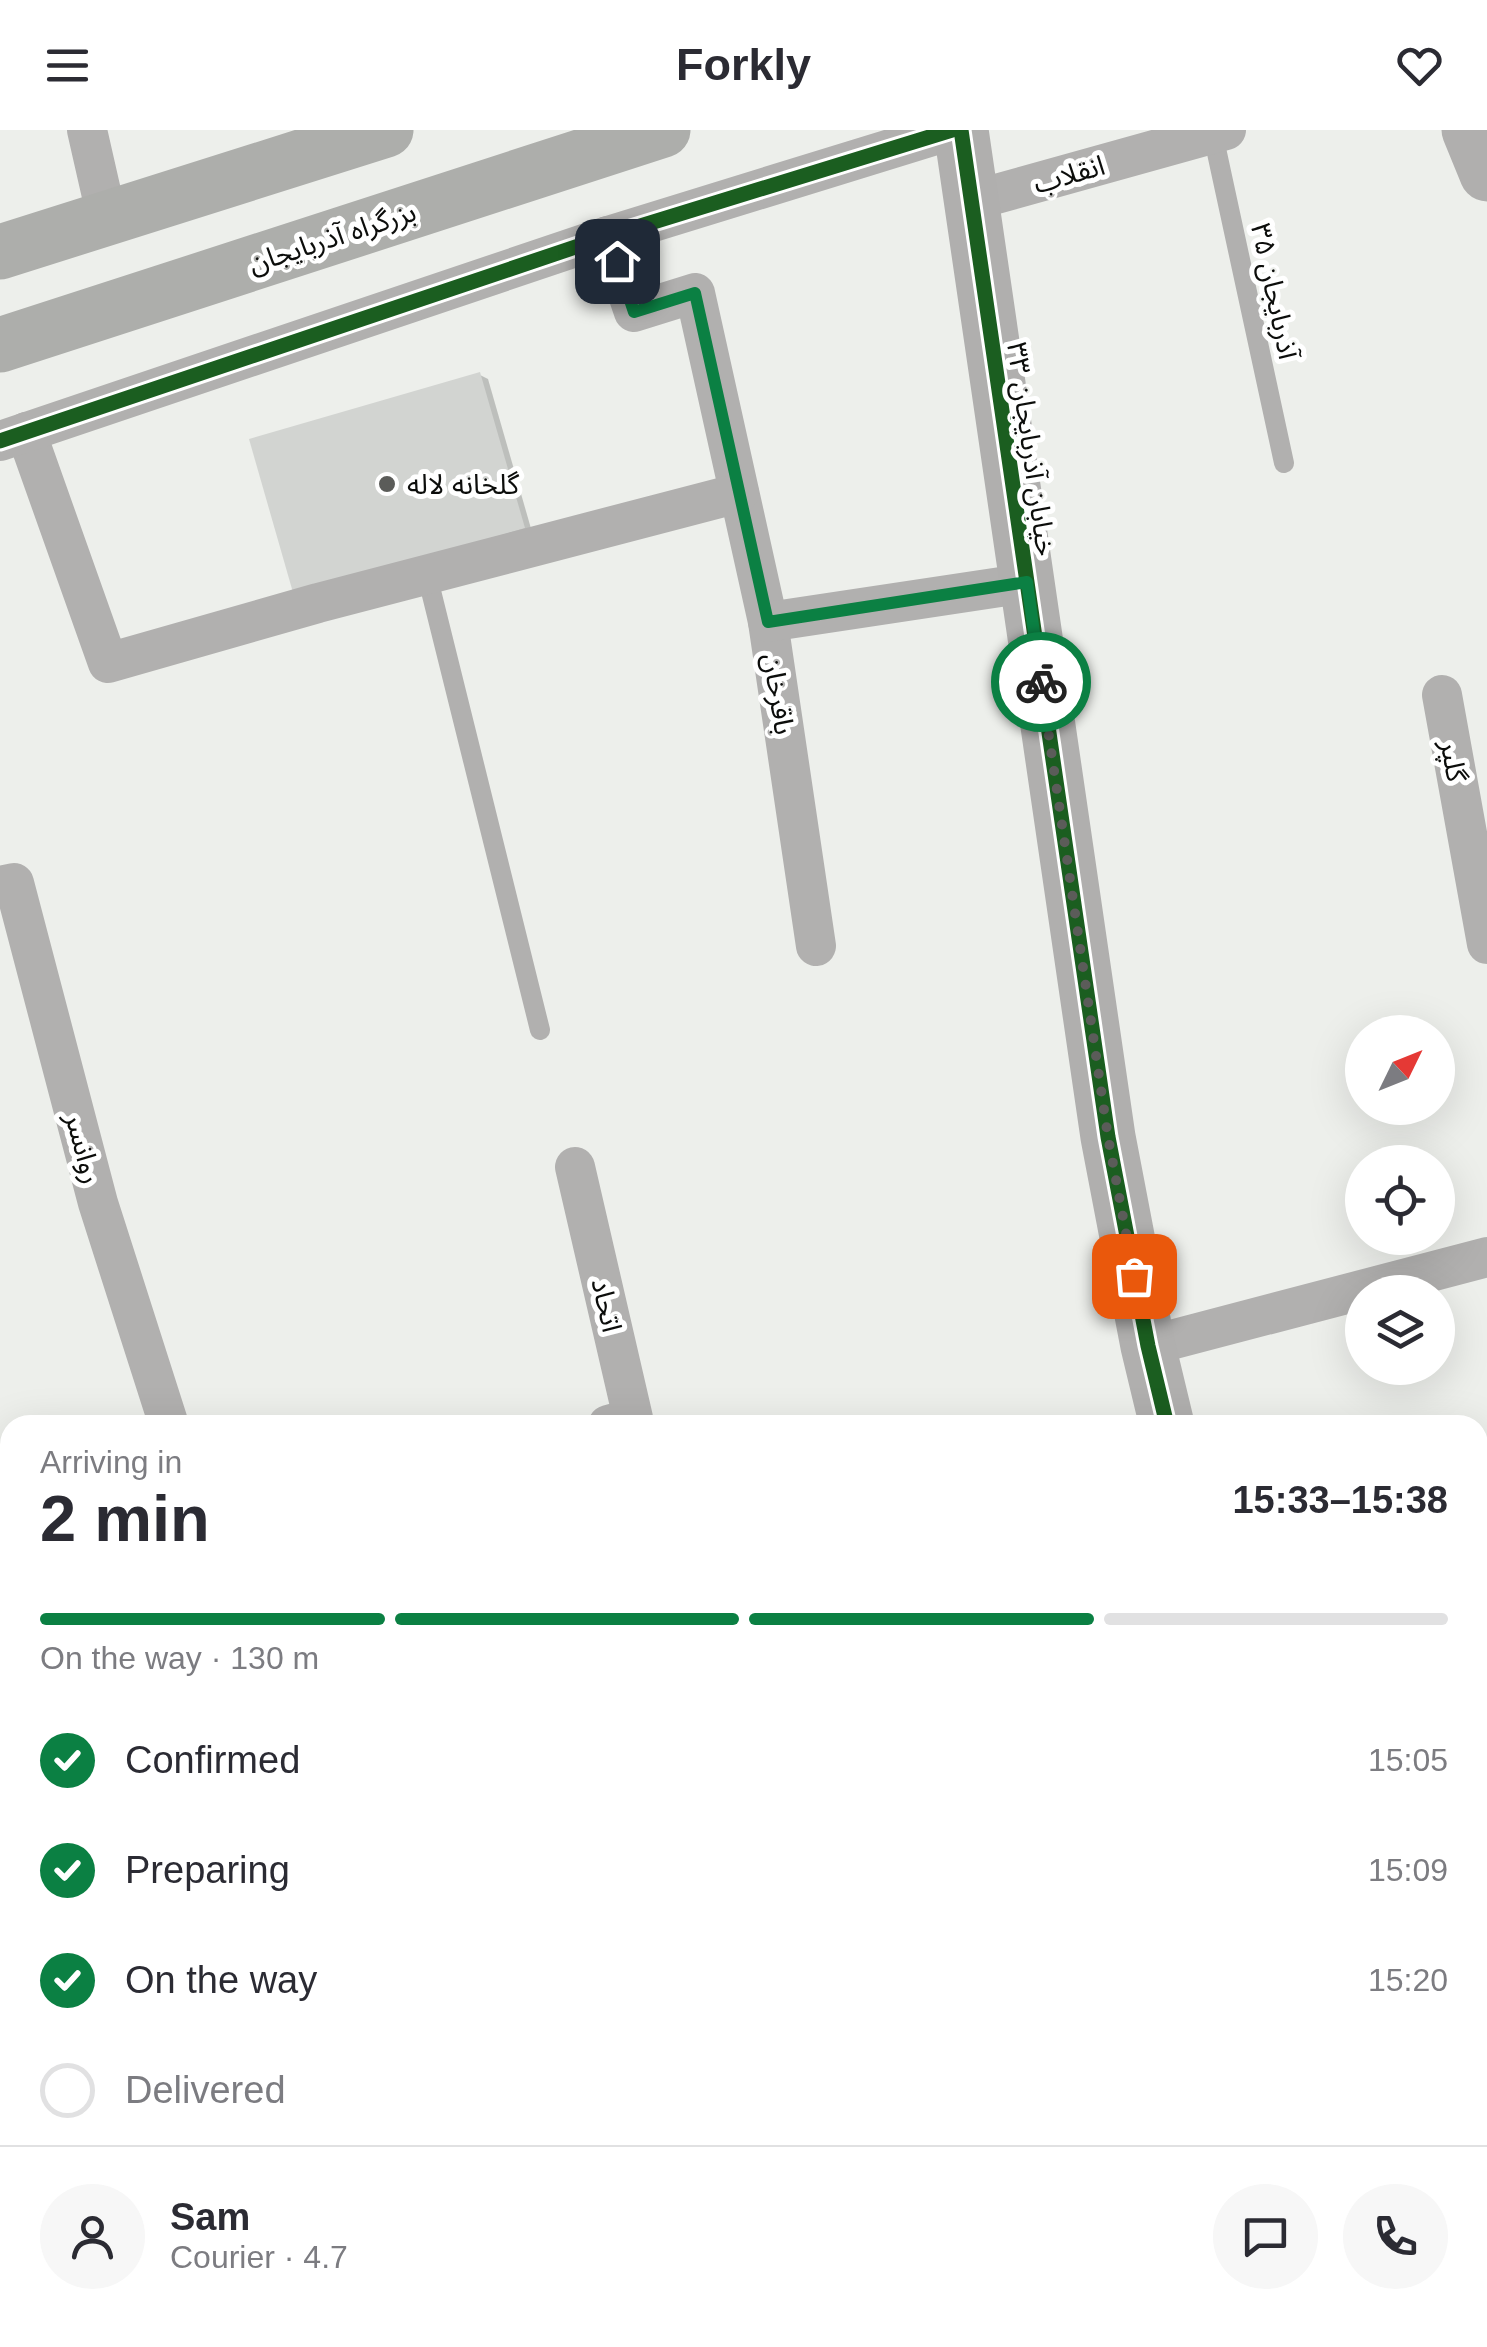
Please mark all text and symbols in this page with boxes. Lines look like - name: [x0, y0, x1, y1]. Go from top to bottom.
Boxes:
- icon: menu: [40, 38, 95, 93]
- icon: heart: [1392, 38, 1447, 93]
- text: Forkly: [676, 39, 811, 90]
- street label: انقلاب: [1030, 150, 1108, 199]
- street label: بزرگراه آذربایجان: [245, 196, 420, 280]
- pin: [575, 219, 660, 304]
- street label: آذربایجان ۳۵: [1244, 220, 1304, 364]
- icon: home: [590, 234, 645, 289]
- street label: خیابان آذربایجان ۳۳: [1000, 340, 1062, 558]
- place label: گلخانه لاله: [407, 469, 519, 500]
- marker: گلخانه لاله: [376, 473, 398, 495]
- courier: [991, 632, 1091, 732]
- street label: باقرخان: [756, 651, 800, 737]
- icon: bike: [1014, 655, 1069, 710]
- street label: گلپر: [1432, 737, 1472, 785]
- north arrow: [1345, 1015, 1455, 1125]
- map controls: [1345, 1015, 1455, 1385]
- street label: روانسر: [58, 1108, 108, 1187]
- button: locate: [1345, 1145, 1455, 1255]
- pin: [1092, 1234, 1177, 1319]
- icon: bag: [1107, 1249, 1162, 1304]
- street label: اتحاد: [585, 1275, 628, 1335]
- button: layers: [1345, 1275, 1455, 1385]
- text: Arriving in: [40, 1444, 182, 1480]
- text: 15:33–15:38: [1232, 1479, 1448, 1521]
- text: 2 min: [40, 1482, 210, 1555]
- text: On the way · 130 m: [40, 1640, 319, 1676]
- icon: check: [40, 1733, 95, 1788]
- text: Confirmed: [125, 1739, 300, 1781]
- text: 15:05: [1368, 1742, 1448, 1778]
- icon: check: [40, 1843, 95, 1898]
- text: Preparing: [125, 1849, 290, 1891]
- text: 15:09: [1368, 1852, 1448, 1888]
- icon: check: [40, 1953, 95, 2008]
- text: On the way: [125, 1959, 317, 2001]
- text: 15:20: [1368, 1962, 1448, 1998]
- text: Delivered: [125, 2069, 286, 2111]
- button: person: [40, 2184, 145, 2289]
- button: chat: [1213, 2184, 1318, 2289]
- button: phone: [1343, 2184, 1448, 2289]
- text: Sam: [170, 2196, 250, 2238]
- text: Courier · 4.7: [170, 2239, 348, 2275]

